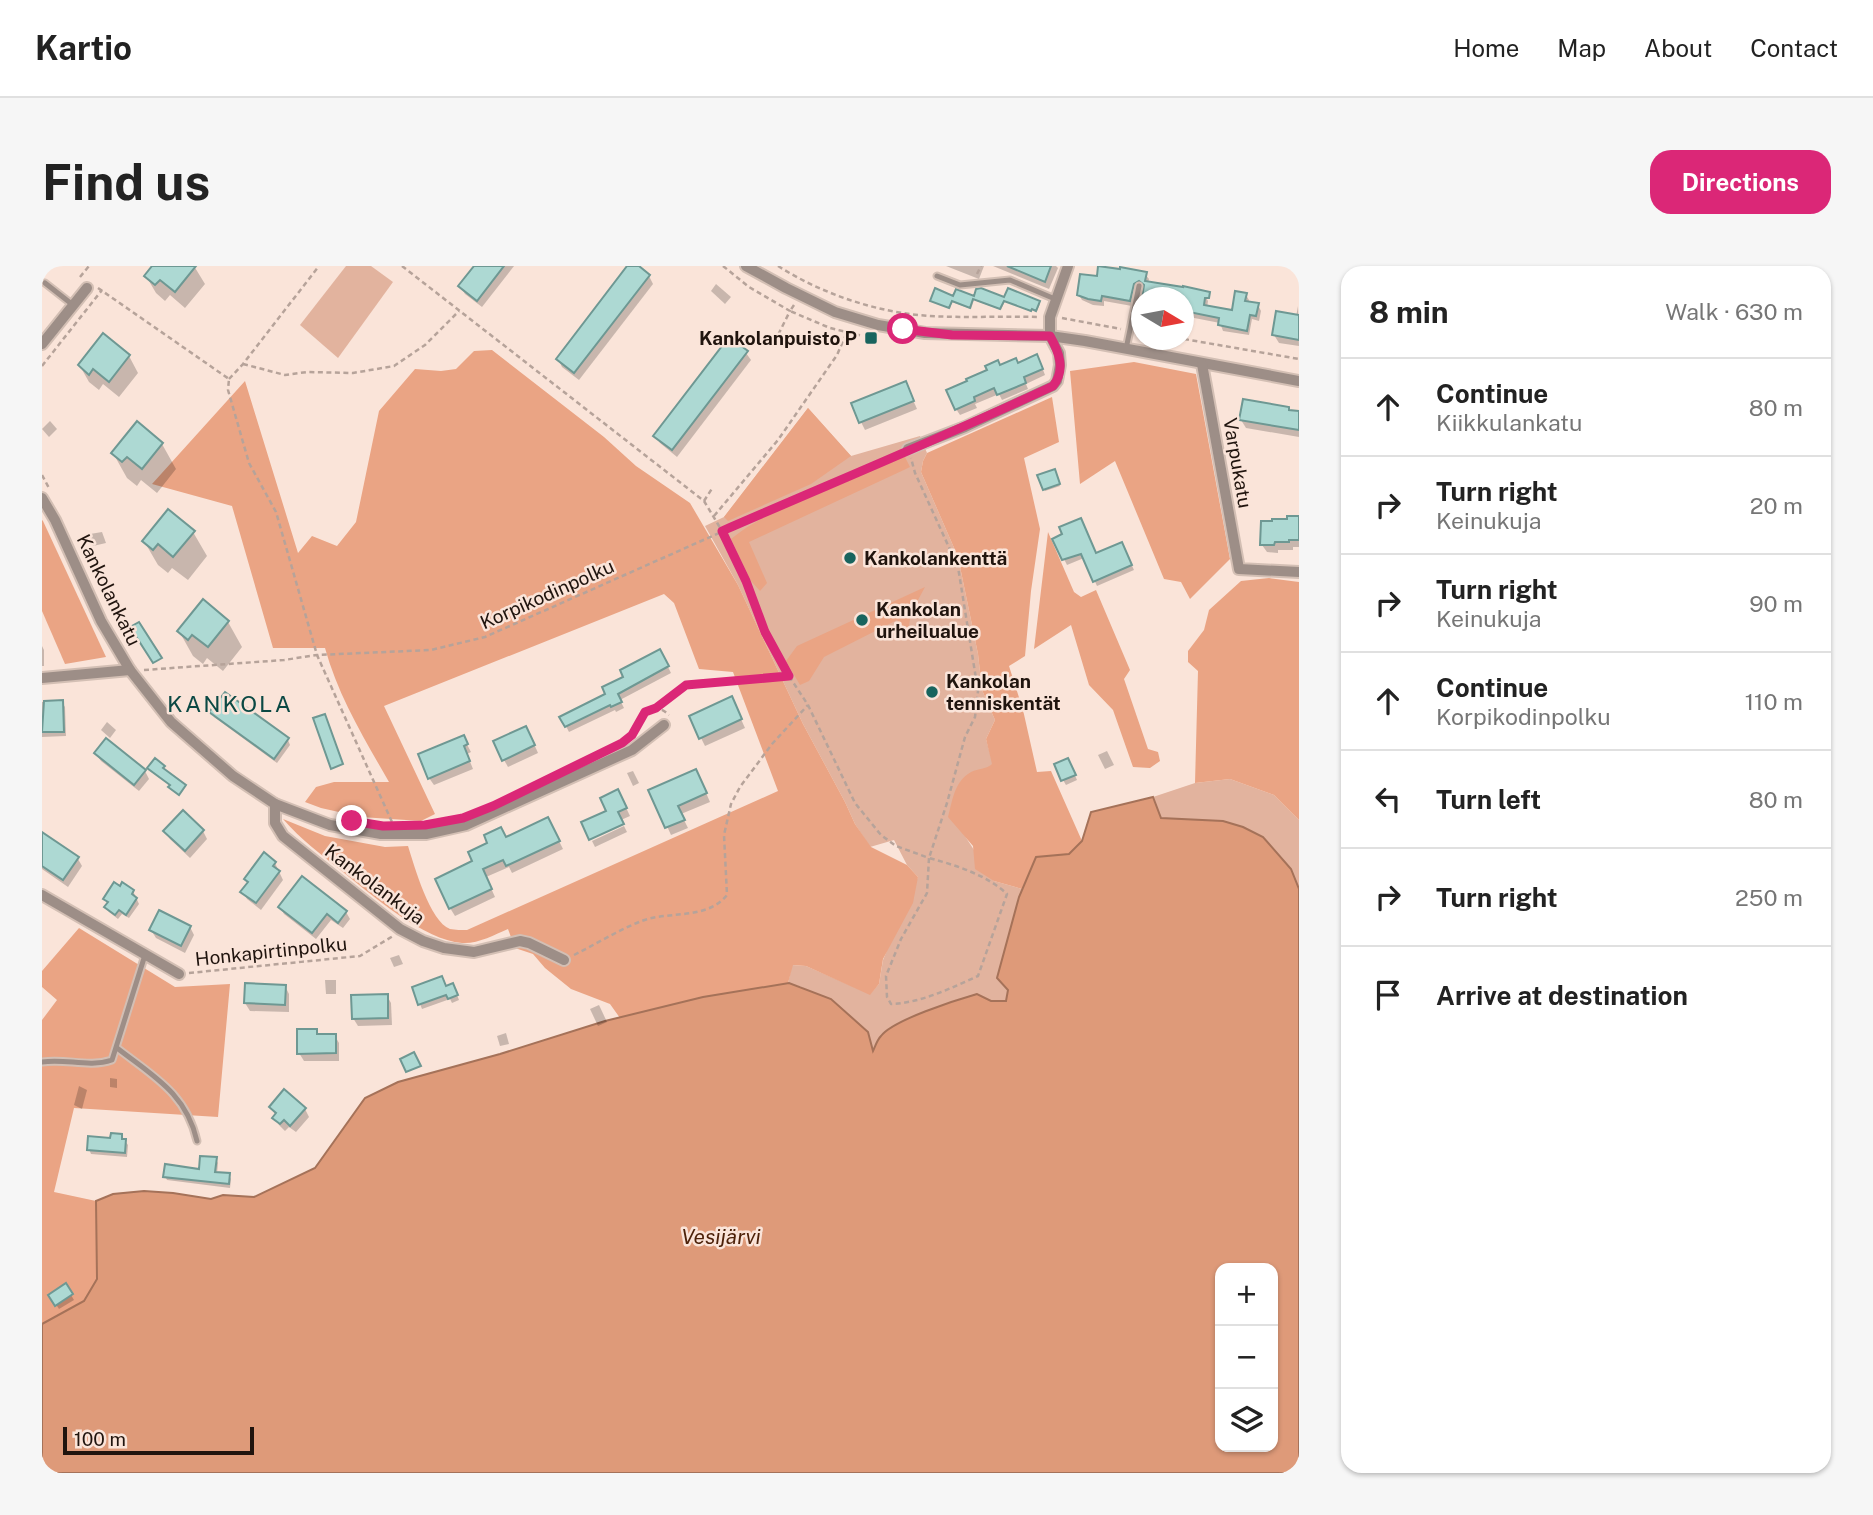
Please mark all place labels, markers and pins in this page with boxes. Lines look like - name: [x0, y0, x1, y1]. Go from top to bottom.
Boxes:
- place label: Kankolanpuisto P: [699, 327, 857, 349]
- marker: Kankolanpuisto P: [863, 330, 879, 346]
- place label: Kankolankenttä: [864, 547, 1007, 569]
- marker: Kankolankenttä: [842, 550, 858, 566]
- place label: Kankolan urheilualue: [876, 598, 979, 642]
- marker: Kankolan urheilualue: [854, 612, 870, 628]
- place label: Kankolan tenniskentät: [946, 670, 1061, 714]
- marker: Kankolan tenniskentät: [924, 684, 940, 700]

